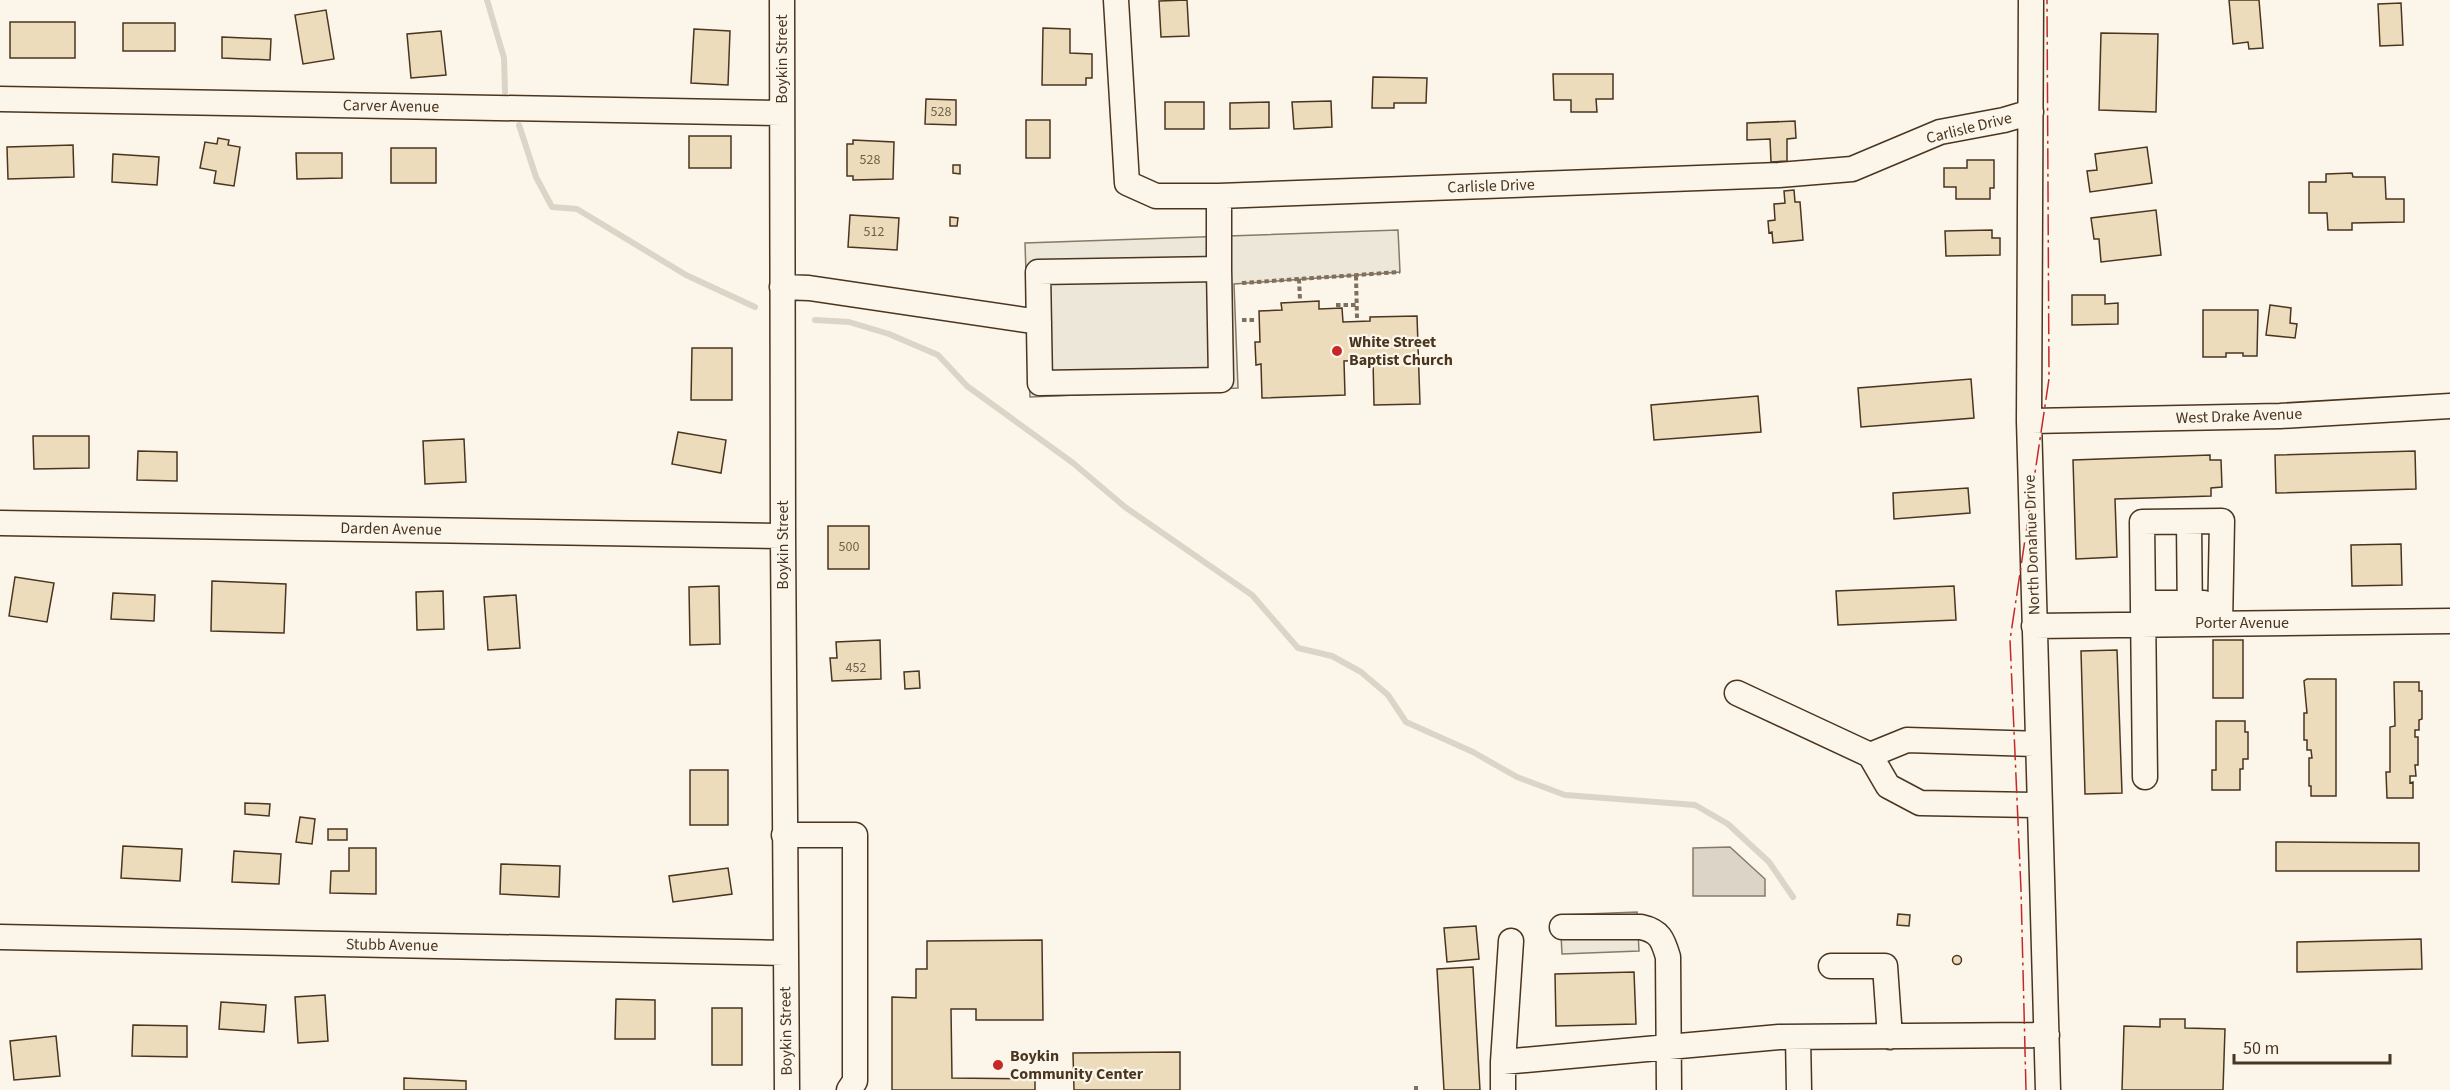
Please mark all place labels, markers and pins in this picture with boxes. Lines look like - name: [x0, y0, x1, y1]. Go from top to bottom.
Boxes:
- place label: White Street Baptist Church: [1349, 331, 1453, 371]
- marker: White Street Baptist Church: [1330, 344, 1344, 358]
- place label: Boykin Community Center: [1010, 1045, 1144, 1085]
- marker: Boykin Community Center: [991, 1058, 1005, 1072]

